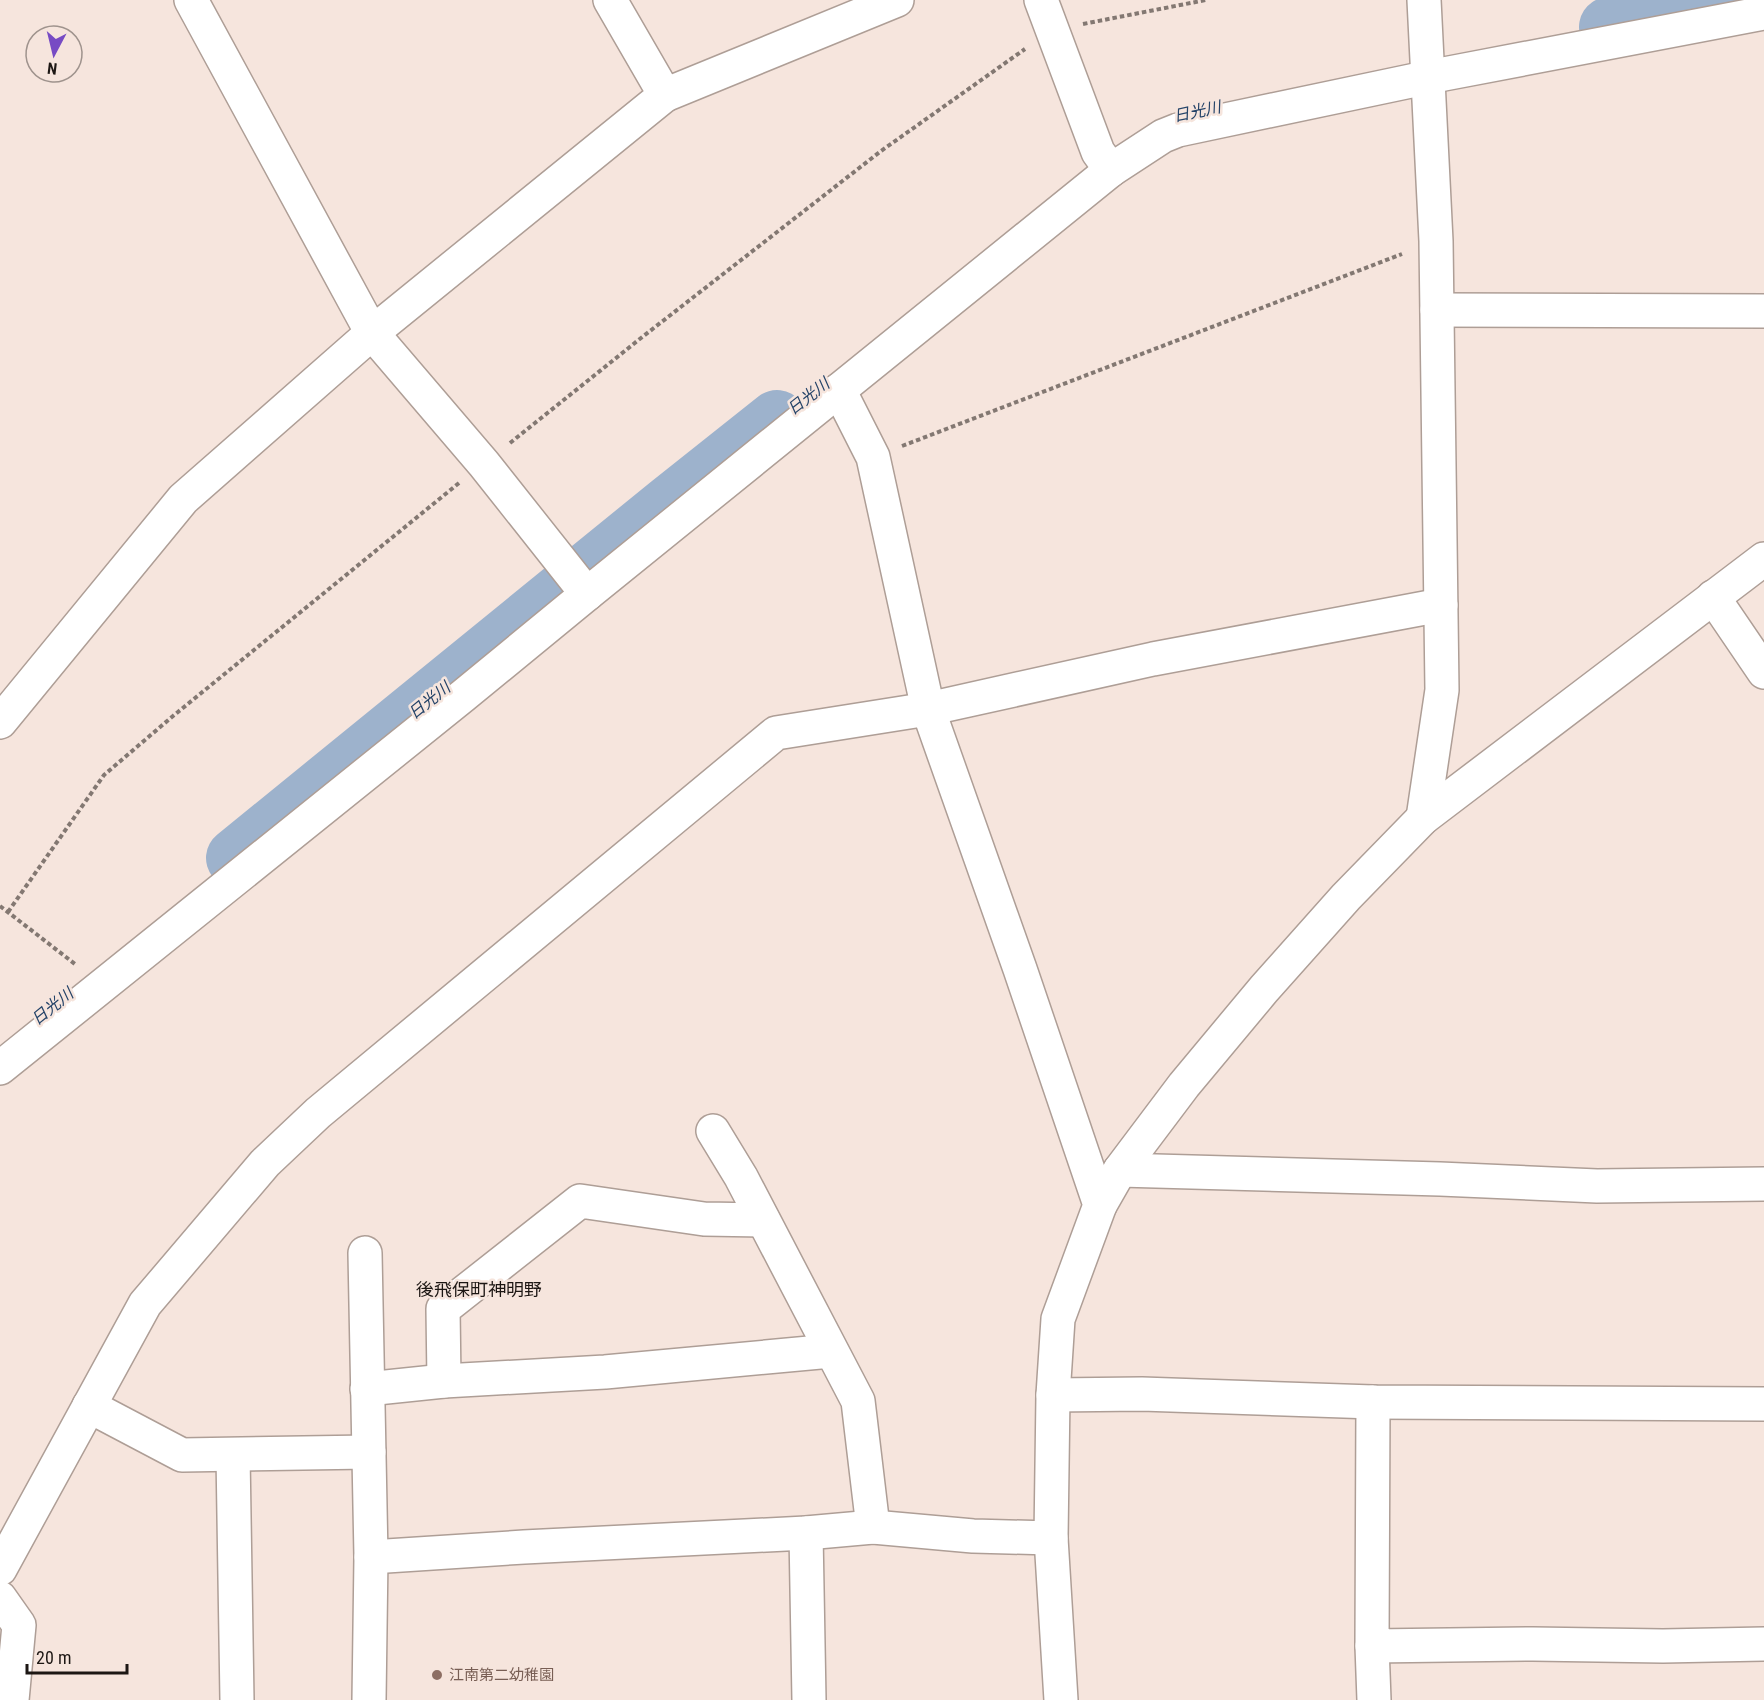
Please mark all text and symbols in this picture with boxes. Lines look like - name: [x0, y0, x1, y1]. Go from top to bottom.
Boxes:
- north arrow: [24, 24, 84, 84]
- text: N: [46, 58, 58, 78]
- water label: 日光川: [1172, 97, 1225, 126]
- water label: 日光川: [784, 373, 835, 419]
- water label: 日光川: [405, 677, 455, 723]
- water label: 日光川: [28, 983, 78, 1029]
- district label: 後飛保町神明野: [416, 1279, 542, 1300]
- scale bar: [27, 1637, 128, 1675]
- text: 20 m: [36, 1647, 71, 1668]
- place label: 江南第二幼稚園: [449, 1666, 554, 1684]
- marker: 江南第二幼稚園: [430, 1668, 444, 1682]

